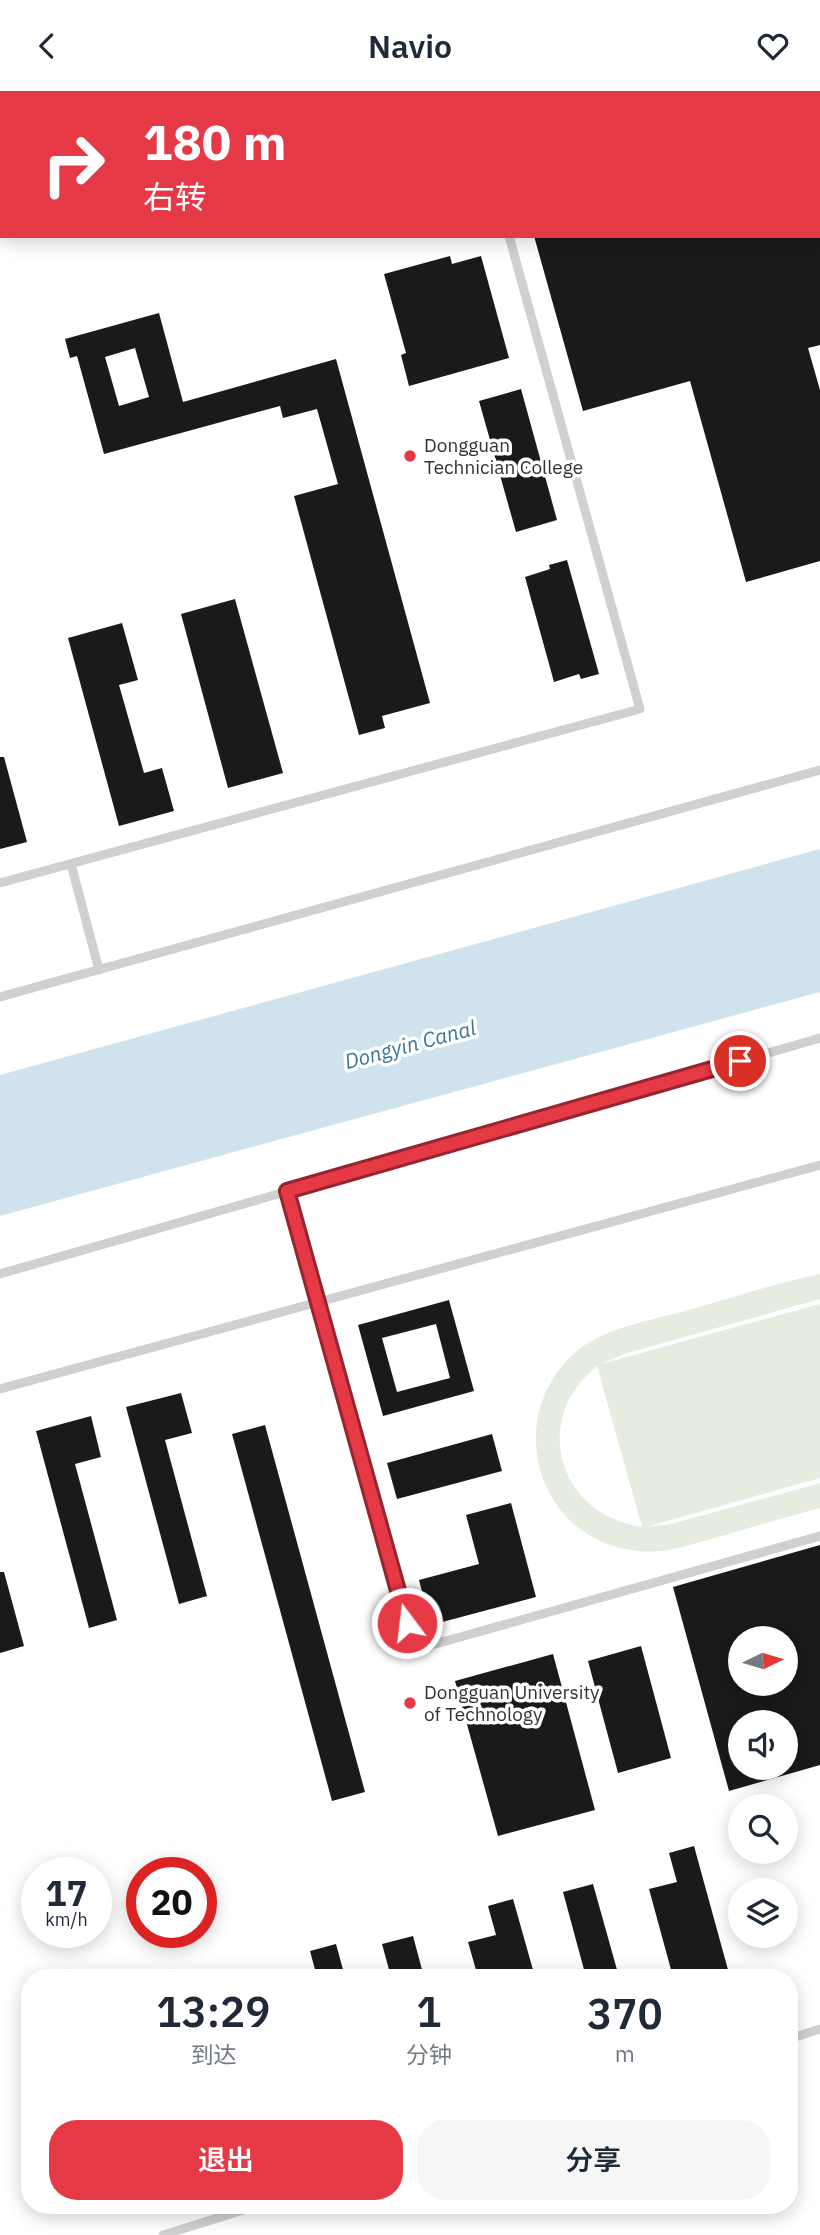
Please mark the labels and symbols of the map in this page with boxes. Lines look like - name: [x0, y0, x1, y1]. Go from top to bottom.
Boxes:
- place label: Dongguan Technician College: [424, 433, 583, 479]
- marker: Dongguan Technician College: [402, 448, 418, 464]
- water label: Dongyin Canal: [341, 1013, 479, 1075]
- pin: [710, 1031, 770, 1091]
- position arrow: [370, 1586, 444, 1660]
- north arrow: [728, 1626, 798, 1696]
- place label: Dongguan University of Technology: [424, 1680, 600, 1726]
- marker: Dongguan University of Technology: [402, 1695, 418, 1711]
- speed limit sign: 20: [126, 1857, 217, 1948]

